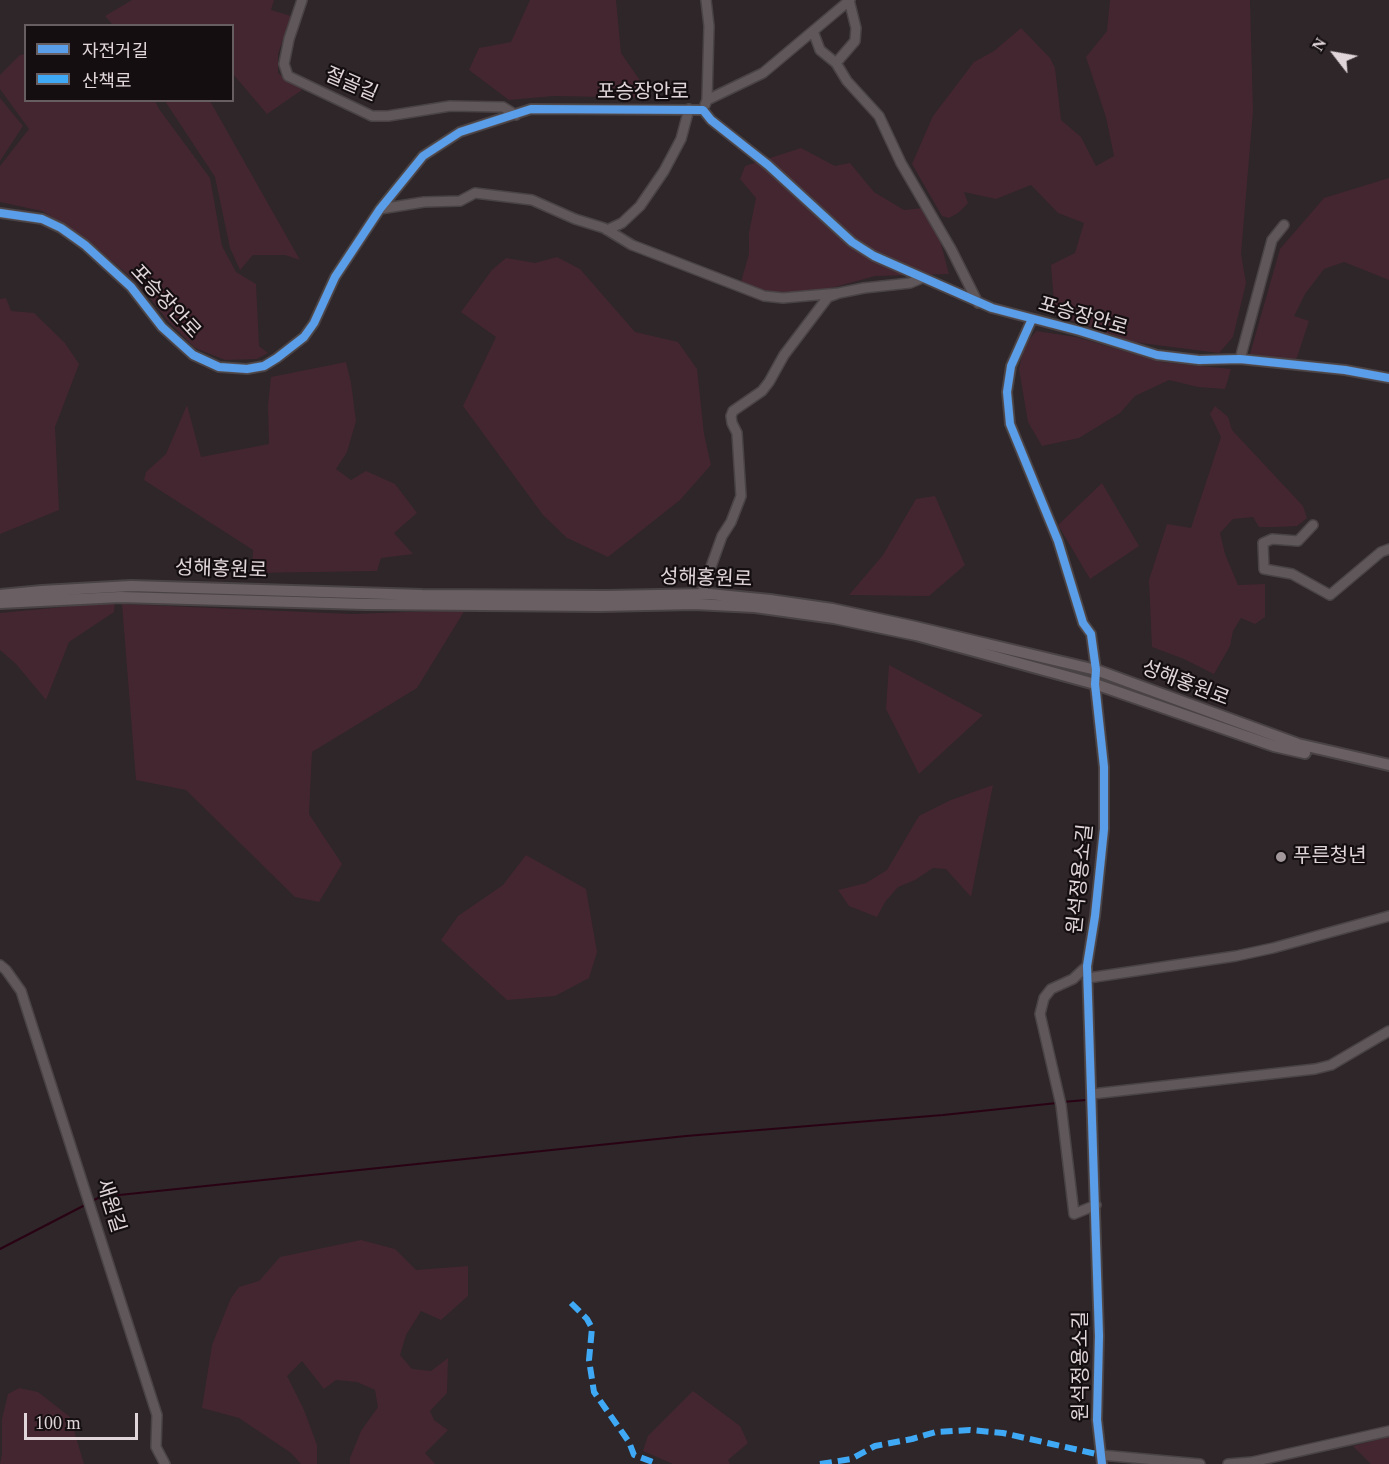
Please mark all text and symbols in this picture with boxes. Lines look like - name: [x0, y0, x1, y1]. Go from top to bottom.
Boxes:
- legend: [24, 24, 234, 102]
- north arrow: [1305, 24, 1365, 84]
- text: N: [1309, 35, 1329, 54]
- text: 자전거길: [82, 41, 148, 61]
- street label: 절골길: [321, 63, 381, 107]
- text: 산책로: [82, 71, 132, 91]
- street label: 포승장안로: [597, 81, 689, 105]
- street label: 포승장안로: [125, 260, 205, 344]
- street label: 포승장안로: [1035, 293, 1131, 341]
- street label: 성해홍원로: [175, 556, 267, 584]
- street label: 성해홍원로: [660, 565, 752, 593]
- street label: 성해홍원로: [1138, 656, 1232, 712]
- street label: 원석정용소길: [1063, 823, 1099, 935]
- place label: 푸른청년: [1293, 845, 1367, 869]
- marker: 푸른청년: [1274, 850, 1288, 864]
- street label: 새원길: [90, 1176, 130, 1236]
- street label: 원석정용소길: [1070, 1311, 1094, 1421]
- scale bar: [27, 1401, 141, 1439]
- text: 100 m: [35, 1413, 81, 1433]

